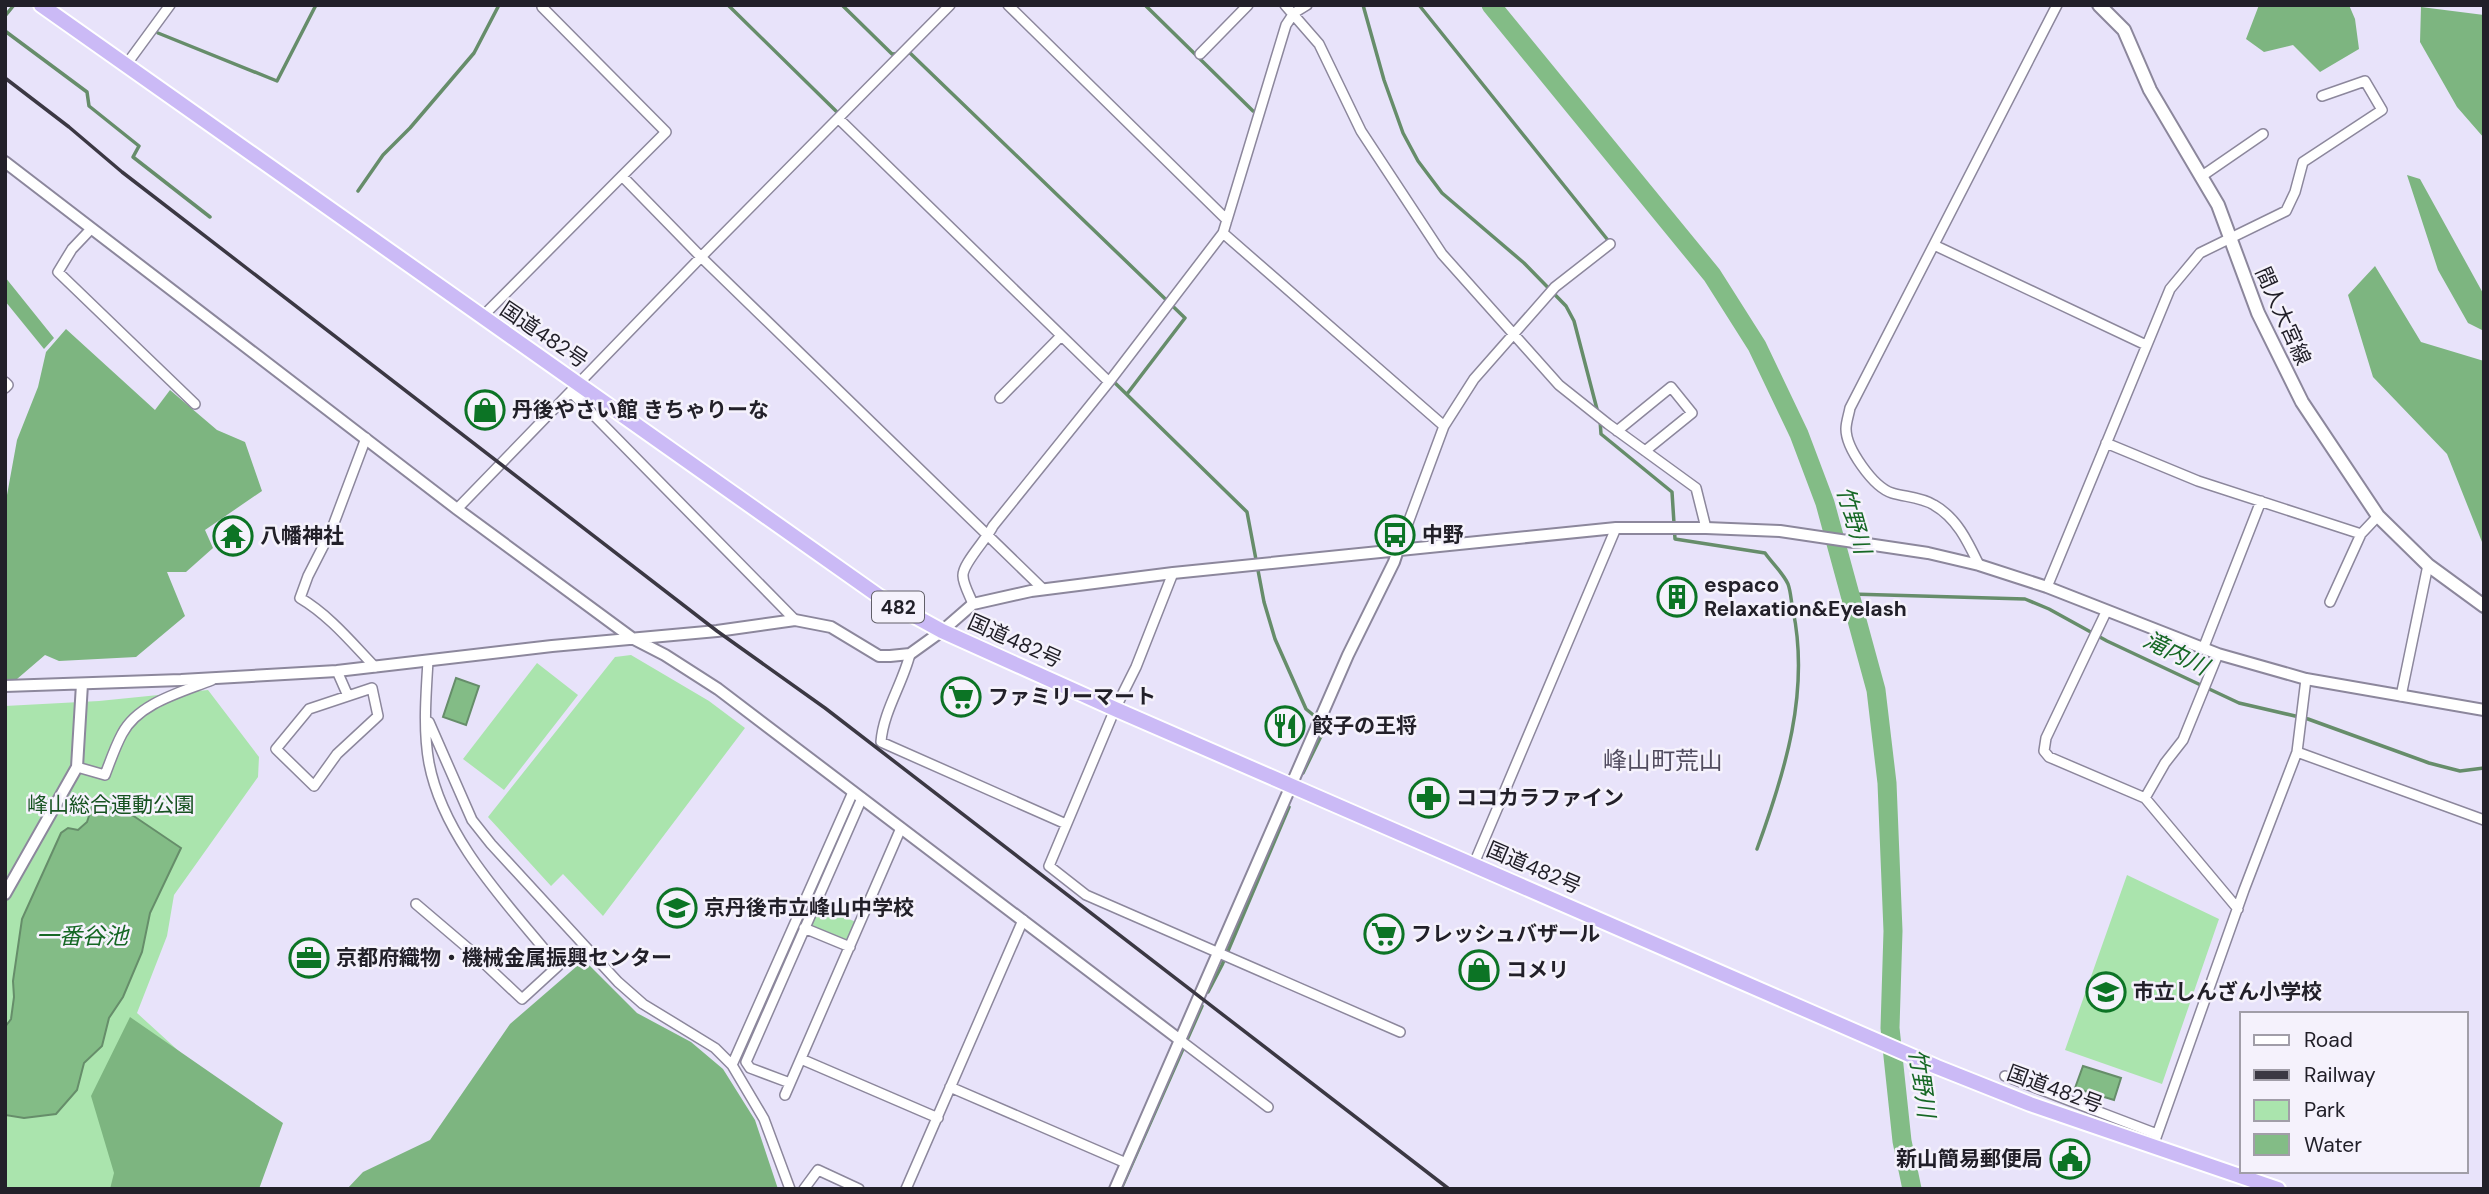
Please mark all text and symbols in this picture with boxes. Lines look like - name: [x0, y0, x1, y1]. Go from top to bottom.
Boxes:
- street label: 間人大宮線: [2249, 262, 2317, 370]
- street label: 国道482号: [495, 295, 593, 375]
- shop icon: 丹後やさい館 きちゃりーな: [464, 389, 506, 431]
- place label: 丹後やさい館 きちゃりーな: [512, 396, 769, 424]
- water label: 竹野川: [1830, 483, 1879, 560]
- bus stop icon: 中野: [1374, 514, 1416, 556]
- temple icon: 八幡神社: [212, 515, 254, 557]
- place label: 中野: [1422, 521, 1464, 549]
- place label: 八幡神社: [260, 522, 344, 550]
- place label: espaco Relaxation&Eyelash: [1704, 571, 1907, 623]
- building icon: espaco Relaxation&Eyelash: [1656, 576, 1698, 618]
- road number: 482: [872, 592, 924, 622]
- street label: 国道482号: [964, 608, 1066, 674]
- water label: 滝内川: [2138, 624, 2216, 683]
- supermarket icon: ファミリーマート: [940, 676, 982, 718]
- place label: ファミリーマート: [988, 683, 1156, 711]
- restaurant icon: 餃子の王将: [1264, 705, 1306, 747]
- place label: 餃子の王将: [1312, 712, 1417, 740]
- district label: 峰山町荒山: [1603, 745, 1723, 776]
- pharmacy icon: ココカラファイン: [1408, 777, 1450, 819]
- place label: ココカラファイン: [1456, 784, 1624, 812]
- park label: 峰山総合運動公園: [27, 791, 195, 819]
- street label: 国道482号: [1482, 836, 1586, 900]
- school or university icon: 京丹後市立峰山中学校: [656, 887, 698, 929]
- place label: 京丹後市立峰山中学校: [704, 894, 914, 922]
- supermarket icon: フレッシュバザール: [1363, 913, 1405, 955]
- place label: フレッシュバザール: [1411, 920, 1600, 948]
- water label: 一番谷池: [36, 921, 130, 951]
- office icon: 京都府織物・機械金属振興センター: [288, 937, 330, 979]
- place label: 京都府織物・機械金属振興センター: [336, 944, 672, 972]
- shop icon: コメリ: [1458, 949, 1500, 991]
- place label: コメリ: [1506, 956, 1569, 984]
- school or university icon: 市立しんざん小学校: [2085, 971, 2127, 1013]
- place label: 市立しんざん小学校: [2133, 978, 2322, 1006]
- legend: [2240, 1012, 2468, 1173]
- text: Road: [2304, 1026, 2353, 1054]
- water label: 竹野川: [1902, 1047, 1942, 1122]
- street label: 国道482号: [2003, 1059, 2107, 1119]
- text: Railway: [2304, 1061, 2376, 1089]
- text: Park: [2304, 1096, 2346, 1124]
- text: Water: [2304, 1131, 2362, 1159]
- public building icon: 新山簡易郵便局: [2049, 1138, 2091, 1180]
- place label: 新山簡易郵便局: [1896, 1145, 2043, 1173]

